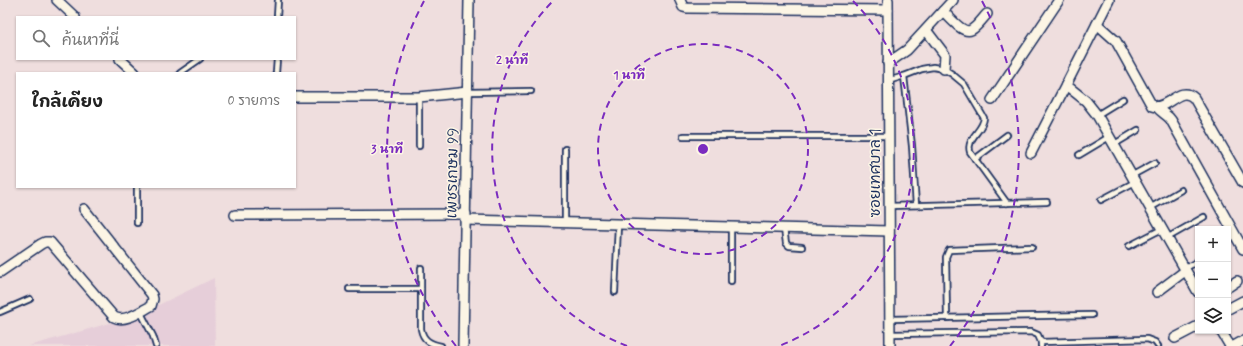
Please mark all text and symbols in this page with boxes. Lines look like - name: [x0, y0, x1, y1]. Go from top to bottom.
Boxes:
- search box: [16, 16, 296, 60]
- icon: search: [30, 27, 52, 49]
- text: ค้นหาที่นี่: [62, 31, 119, 51]
- text: 2 นาที: [496, 52, 528, 69]
- text: 1 นาที: [613, 67, 645, 84]
- text: ใกล้เคียง: [32, 91, 103, 113]
- text: 0 รายการ: [228, 93, 280, 110]
- street label: เพชรเกษม 99: [442, 127, 464, 219]
- street label: ซอยเทศบาล 1: [866, 129, 886, 217]
- text: 3 นาที: [371, 141, 403, 158]
- centre of rings: [696, 142, 710, 156]
- map controls: [1195, 226, 1231, 334]
- button: +: [1195, 226, 1231, 262]
- button: −: [1195, 262, 1231, 298]
- button: layers: [1195, 298, 1231, 334]

